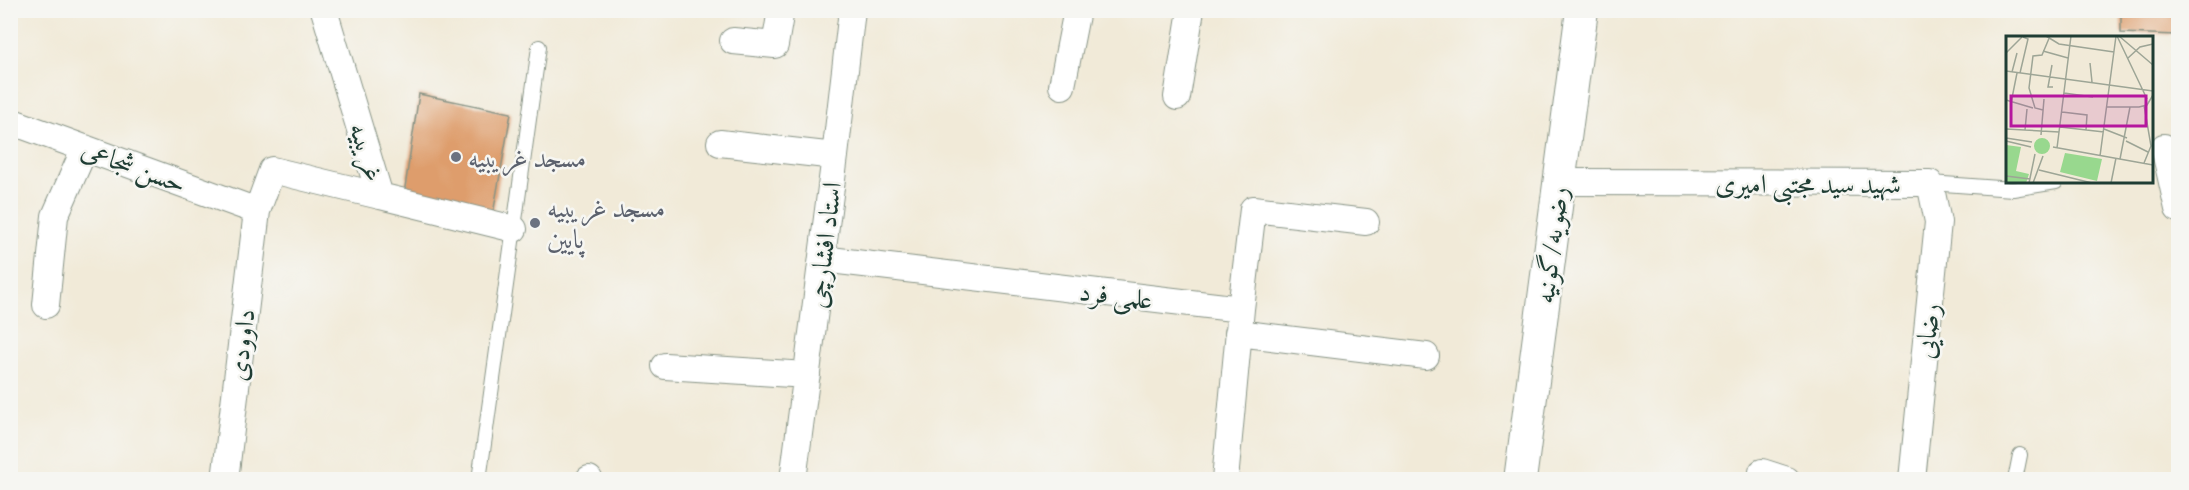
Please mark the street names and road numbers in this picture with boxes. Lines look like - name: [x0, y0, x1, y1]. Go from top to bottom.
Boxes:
- street label: غریبیه: [340, 118, 392, 186]
- street label: حسن شجاعی: [76, 131, 191, 202]
- street label: شهید سید مجتبی امیری: [1715, 166, 1901, 206]
- street label: استاد افشارچی: [799, 180, 849, 310]
- street label: رضویه/گونیه: [1526, 184, 1576, 306]
- street label: علمی فرد: [1077, 273, 1155, 318]
- street label: رضایی: [1907, 302, 1948, 361]
- street label: داوودی: [219, 307, 263, 383]

